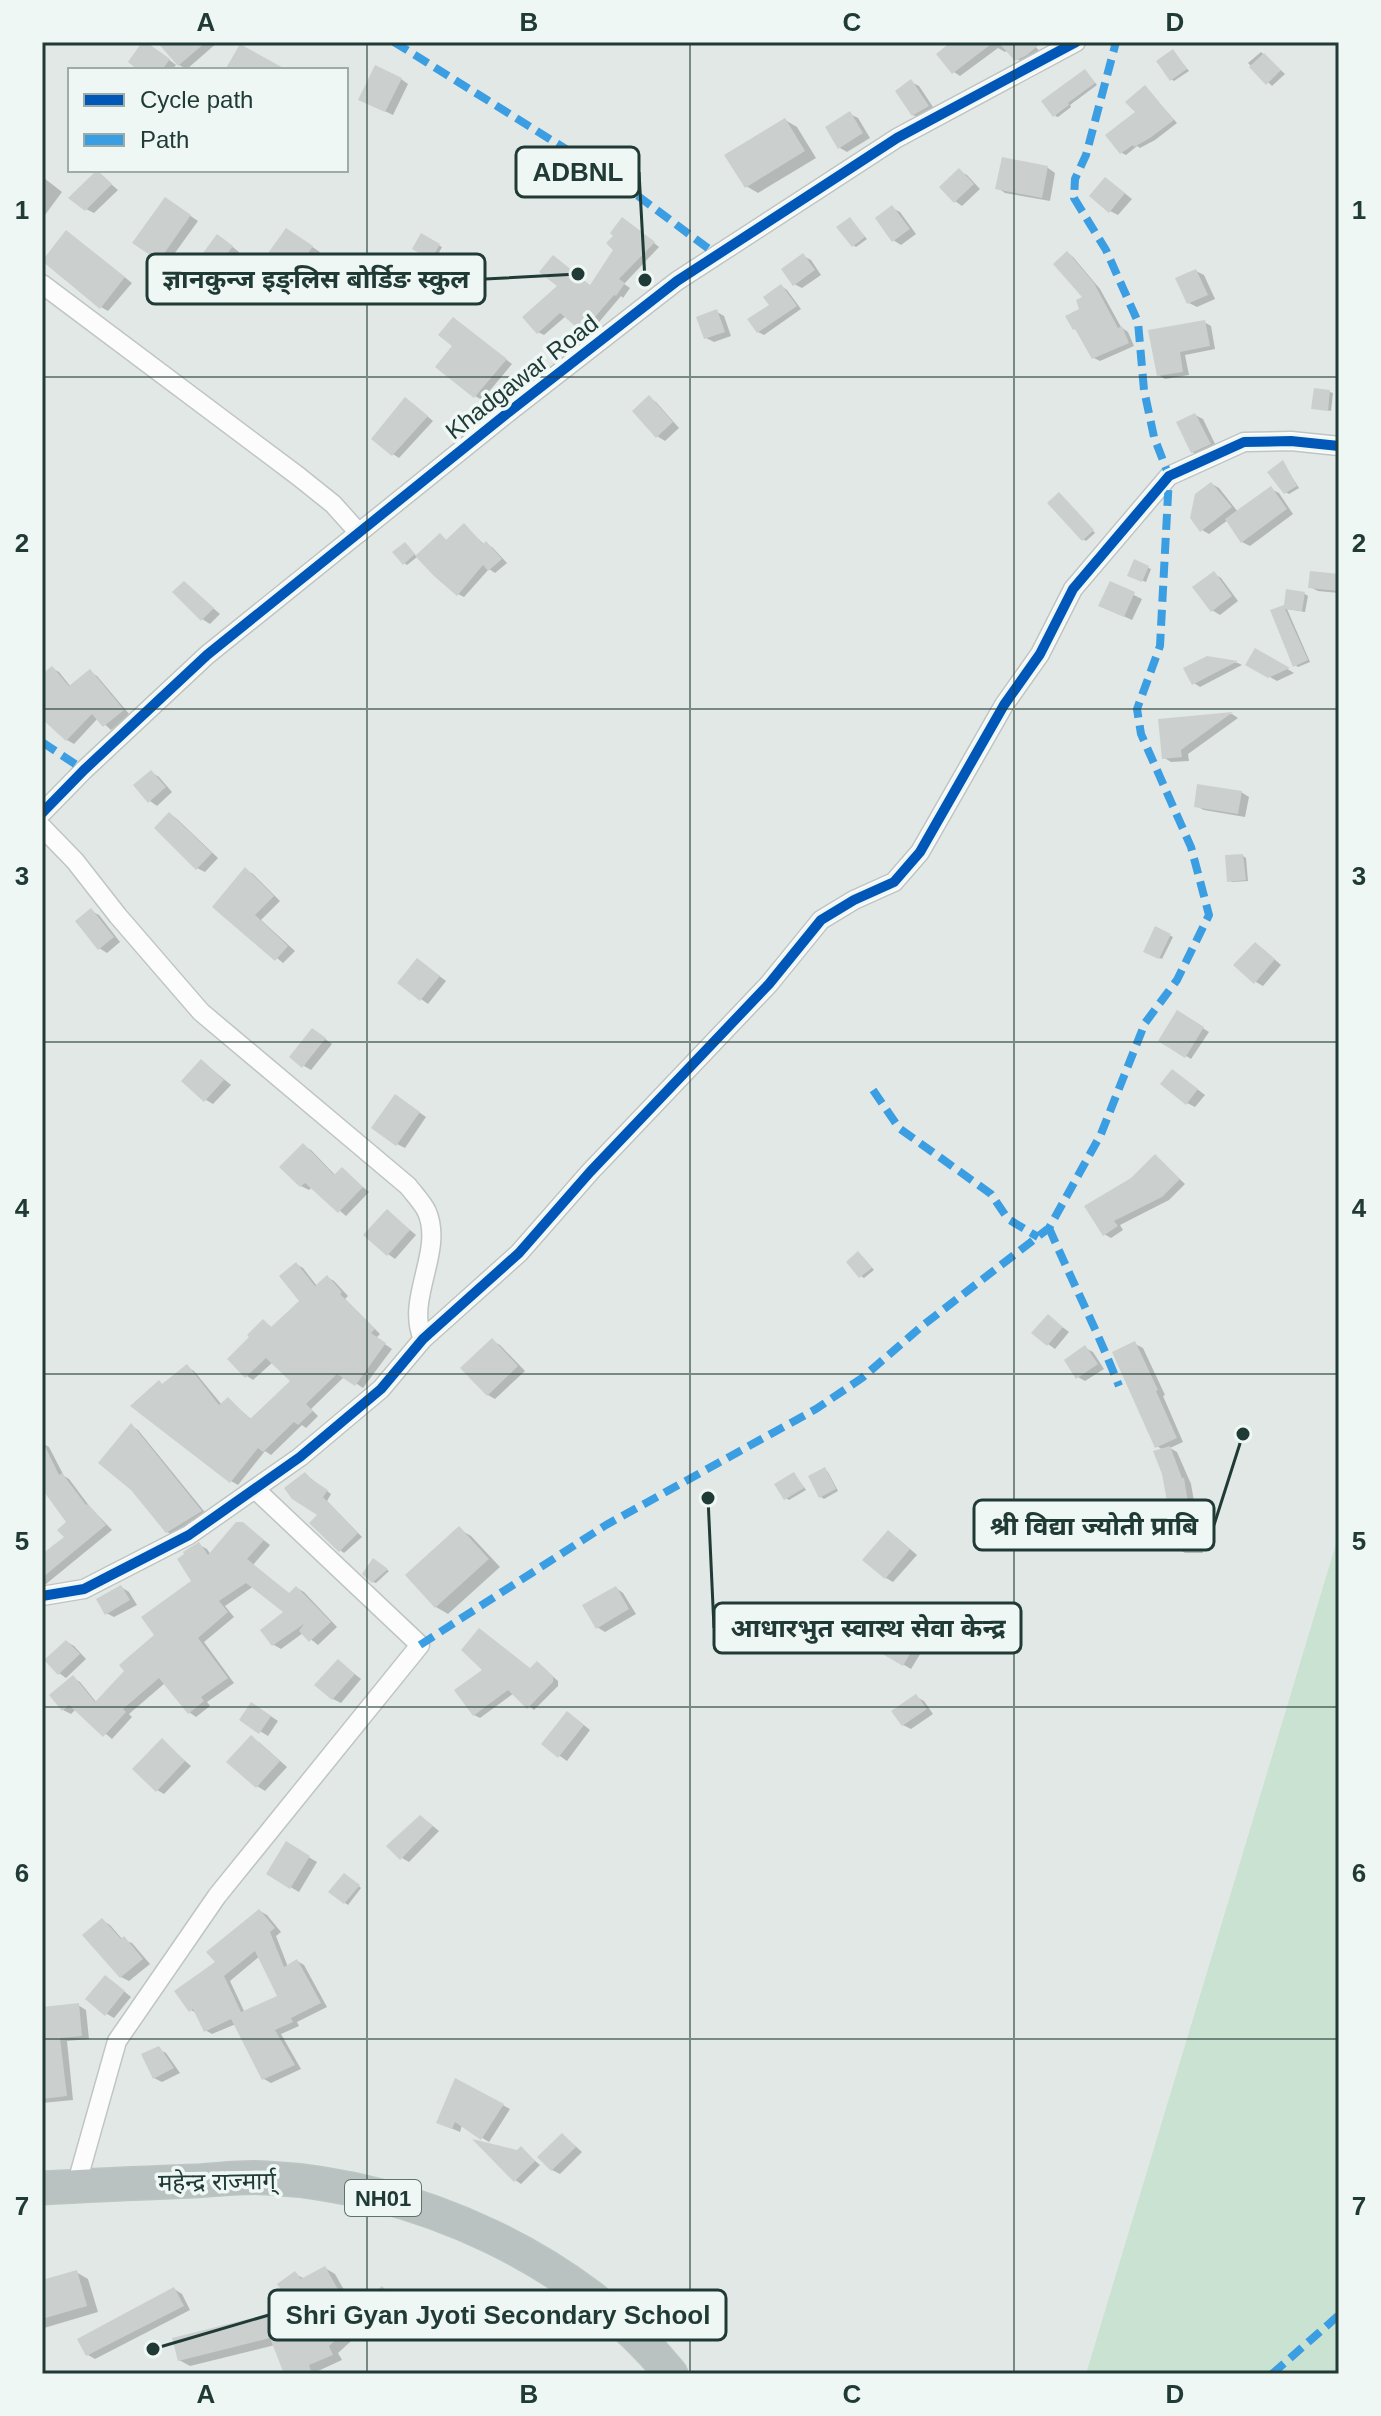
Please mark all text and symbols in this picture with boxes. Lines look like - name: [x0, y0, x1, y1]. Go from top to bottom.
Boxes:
- text: A: [197, 7, 216, 37]
- text: B: [520, 7, 538, 37]
- text: C: [843, 7, 862, 37]
- text: D: [1166, 7, 1184, 37]
- legend: [68, 68, 348, 172]
- text: Cycle path: [140, 86, 253, 113]
- text: Path: [140, 126, 189, 153]
- callout: ADBNL: [516, 147, 639, 197]
- text: ADBNL: [533, 157, 624, 187]
- text: 1: [15, 195, 29, 225]
- text: 1: [1352, 195, 1366, 225]
- callout: ज्ञानकुन्ज इङ्लिस बोर्डिङ स्कुल: [147, 254, 485, 304]
- text: ज्ञानकुन्ज इङ्लिस बोर्डिङ स्कुल: [163, 264, 470, 295]
- street label: Khadgawar Road: [440, 309, 603, 444]
- text: 2: [15, 528, 29, 558]
- text: 2: [1352, 528, 1366, 558]
- text: 3: [15, 861, 29, 891]
- text: 3: [1352, 861, 1366, 891]
- text: 4: [15, 1193, 30, 1223]
- text: 4: [1352, 1193, 1367, 1223]
- callout: श्री विद्या ज्योती प्राबि: [974, 1500, 1214, 1550]
- text: श्री विद्या ज्योती प्राबि: [990, 1511, 1199, 1541]
- text: 5: [15, 1526, 29, 1556]
- text: 5: [1352, 1526, 1366, 1556]
- callout: आधारभुत स्वास्थ सेवा केन्द्र: [714, 1603, 1021, 1653]
- text: आधारभुत स्वास्थ सेवा केन्द्र: [730, 1613, 1006, 1644]
- text: 6: [15, 1858, 29, 1888]
- text: 6: [1352, 1858, 1366, 1888]
- street label: महेन्द्र राज्मार्ग्: [158, 2167, 280, 2197]
- road number: NH01: [345, 2180, 421, 2216]
- text: 7: [15, 2191, 29, 2221]
- text: 7: [1352, 2191, 1366, 2221]
- callout: Shri Gyan Jyoti Secondary School: [269, 2290, 726, 2340]
- text: Shri Gyan Jyoti Secondary School: [286, 2300, 710, 2330]
- text: A: [197, 2379, 216, 2409]
- text: B: [520, 2379, 538, 2409]
- text: C: [843, 2379, 862, 2409]
- text: D: [1166, 2379, 1184, 2409]

